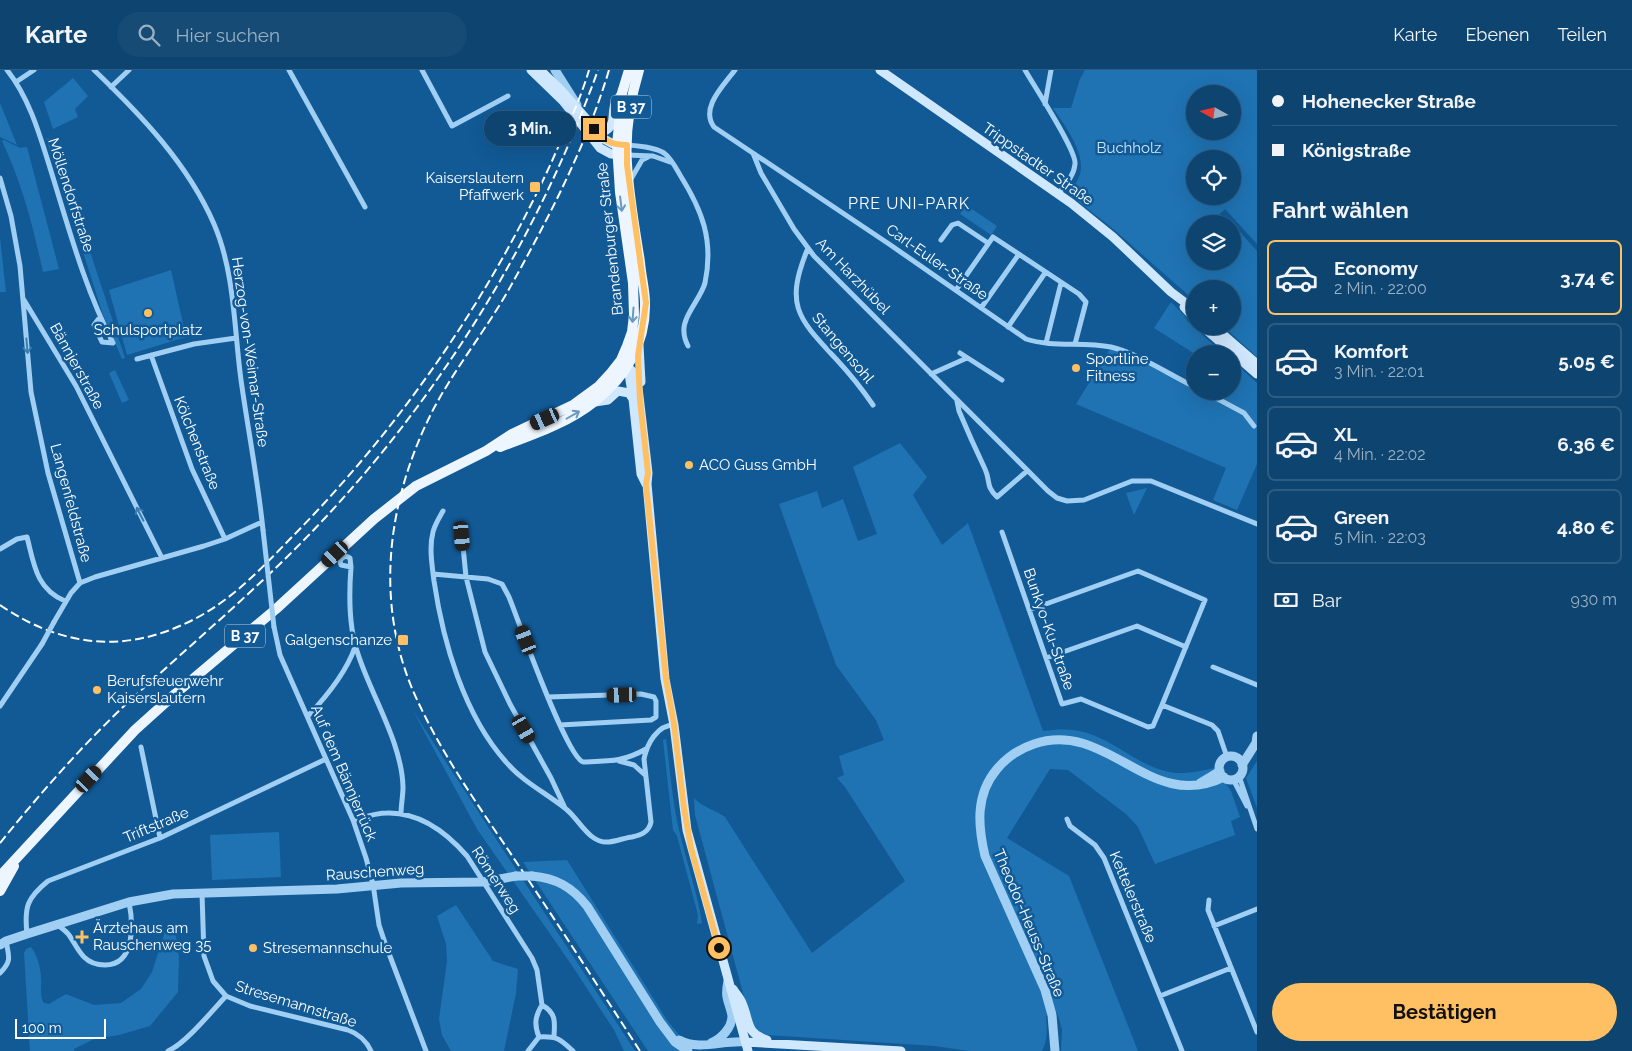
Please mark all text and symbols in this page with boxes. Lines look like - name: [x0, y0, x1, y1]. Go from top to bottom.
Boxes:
- search box: [117, 12, 467, 57]
- text: Karte: [25, 20, 87, 49]
- icon: search: [135, 21, 163, 49]
- text: Hier suchen: [175, 24, 280, 46]
- text: Karte: [1393, 24, 1437, 45]
- text: Ebenen: [1465, 24, 1530, 45]
- text: Teilen: [1558, 24, 1607, 45]
- north arrow: [1186, 85, 1241, 140]
- map controls: [1186, 85, 1241, 400]
- text: Hohenecker Straße: [1302, 90, 1476, 112]
- road number: B 37: [611, 96, 651, 118]
- callout: 3 Min.: [484, 112, 576, 146]
- route end: [583, 118, 605, 140]
- text: 3 Min.: [508, 119, 552, 138]
- street label: Trippstadter Straße: [979, 119, 1097, 209]
- street label: Möllendorfstraße: [44, 136, 98, 254]
- park label: Buchholz: [1096, 139, 1162, 157]
- text: Königstraße: [1302, 139, 1411, 161]
- button: locate: [1186, 150, 1241, 205]
- street label: Brandenburger Straße: [593, 162, 627, 316]
- place label: Kaiserslautern Pfaffwerk: [425, 169, 524, 204]
- marker: Kaiserslautern Pfaffwerk: [528, 180, 542, 194]
- district label: PRE UNI-PARK: [848, 194, 970, 213]
- one-way arrow: [616, 195, 626, 211]
- text: Fahrt wählen: [1272, 197, 1409, 223]
- button: layers: [1186, 215, 1241, 270]
- street label: Carl-Euler-Straße: [883, 220, 992, 304]
- street label: Am Harzhübel: [812, 234, 895, 319]
- icon: car: [1274, 255, 1319, 300]
- street label: Herzog-von-Weimar-Straße: [228, 256, 272, 448]
- text: Economy: [1334, 257, 1418, 279]
- text: 3.74 €: [1560, 267, 1615, 289]
- text: 2 Min. · 22:00: [1334, 279, 1427, 298]
- button: +: [1186, 280, 1241, 335]
- marker: Schulsportplatz: [142, 307, 154, 319]
- one-way arrow: [629, 307, 638, 323]
- street label: Stangensohl: [808, 309, 878, 388]
- street label: Bännjerstraße: [46, 320, 108, 412]
- place label: Schulsportplatz: [94, 321, 202, 339]
- one-way arrow: [22, 338, 31, 354]
- icon: car: [1274, 338, 1319, 383]
- text: Komfort: [1334, 340, 1408, 362]
- button: −: [1186, 345, 1241, 400]
- place label: Sportline Fitness: [1086, 350, 1149, 385]
- text: 5.05 €: [1558, 350, 1615, 372]
- marker: Sportline Fitness: [1070, 362, 1082, 374]
- text: 3 Min. · 22:01: [1334, 362, 1424, 381]
- street label: Kölchenstraße: [170, 394, 224, 493]
- car: [528, 406, 561, 432]
- one-way arrow: [566, 410, 581, 420]
- icon: car: [1274, 421, 1319, 466]
- text: XL: [1334, 423, 1357, 445]
- text: 6.36 €: [1557, 433, 1615, 455]
- street label: Langenfeldstraße: [47, 442, 96, 564]
- text: 4 Min. · 22:02: [1334, 445, 1426, 464]
- place label: ACO Guss GmbH: [699, 456, 817, 474]
- marker: ACO Guss GmbH: [683, 459, 695, 471]
- icon: car: [1274, 504, 1319, 549]
- text: Green: [1334, 506, 1389, 528]
- one-way arrow: [135, 507, 144, 522]
- text: 4.80 €: [1557, 516, 1615, 538]
- car: [453, 520, 470, 552]
- text: 5 Min. · 22:03: [1334, 528, 1426, 547]
- car: [318, 538, 351, 570]
- street label: Bunkyo-Ku-Straße: [1020, 566, 1078, 693]
- icon: cash: [1272, 586, 1300, 614]
- text: Bar: [1312, 589, 1342, 611]
- text: 930 m: [1571, 590, 1617, 609]
- car: [513, 623, 538, 657]
- road number: B 37: [225, 624, 265, 648]
- place label: Galgenschanze: [285, 631, 392, 649]
- marker: Galgenschanze: [396, 633, 410, 647]
- place label: Berufsfeuerwehr Kaiserslautern: [107, 672, 224, 707]
- marker: Berufsfeuerwehr Kaiserslautern: [91, 684, 103, 696]
- car: [606, 687, 637, 703]
- street label: Auf dem Bännjerrück: [307, 702, 381, 844]
- car: [510, 712, 537, 746]
- car: [73, 763, 104, 795]
- street label: Triftstraße: [121, 803, 191, 847]
- street label: Römerweg: [468, 843, 524, 917]
- street label: Theodor-Heuss-Straße: [990, 846, 1068, 1000]
- street label: Kettelerstraße: [1106, 849, 1160, 946]
- street label: Rauschenweg: [325, 860, 425, 884]
- place label: Ärztehaus am Rauschenweg 35: [93, 918, 211, 954]
- marker: Ärztehaus am Rauschenweg 35: [75, 930, 89, 944]
- route start: [708, 937, 730, 959]
- place label: Stresemannschule: [263, 939, 393, 957]
- marker: Stresemannschule: [247, 942, 259, 954]
- street label: Stresemannstraße: [233, 977, 359, 1031]
- button: Bestätigen: [1272, 983, 1617, 1041]
- scale bar: [15, 1016, 106, 1039]
- text: 100 m: [22, 1020, 62, 1036]

